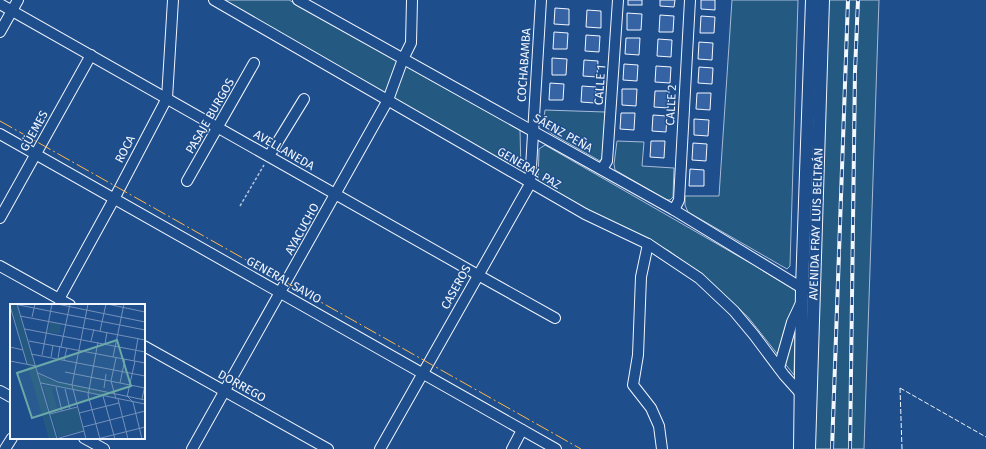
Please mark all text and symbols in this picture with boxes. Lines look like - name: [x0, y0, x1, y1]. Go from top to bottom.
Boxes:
- street label: COCHABAMBA: [514, 27, 534, 102]
- street label: CALLE 1: [592, 64, 608, 106]
- street label: PASAJE BURGOS: [183, 75, 237, 156]
- street label: CALLE 2: [663, 84, 679, 126]
- street label: GÜEMES: [15, 107, 51, 154]
- street label: SÁENZ PEÑA: [531, 110, 596, 155]
- street label: AVELLANEDA: [251, 127, 317, 173]
- street label: ROCA: [112, 133, 138, 165]
- street label: GENERAL PAZ: [495, 144, 563, 192]
- street label: AVENIDA FRAY LUIS BELTRÁN: [805, 147, 826, 300]
- street label: AYACUCHO: [282, 201, 322, 257]
- street label: GENERAL SAVIO: [244, 254, 324, 306]
- street label: CASEROS: [438, 262, 474, 312]
- inset map: [10, 304, 145, 439]
- street label: DORREGO: [216, 367, 268, 405]

